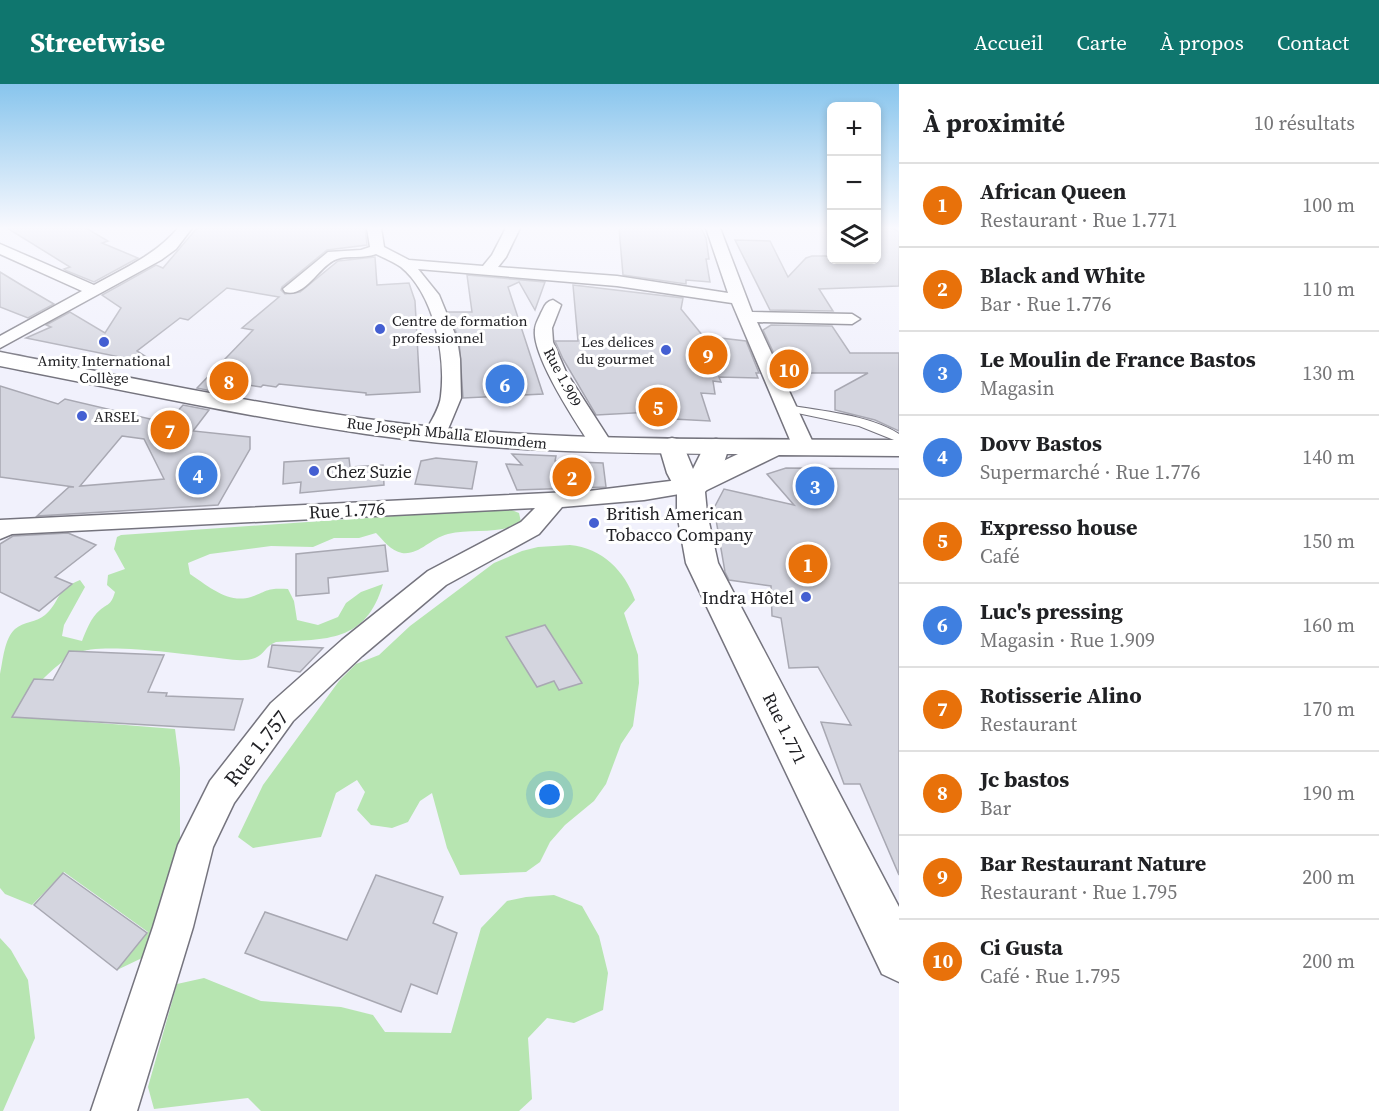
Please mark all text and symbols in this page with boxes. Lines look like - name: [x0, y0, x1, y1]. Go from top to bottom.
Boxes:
- text: Streetwise: [30, 23, 165, 61]
- text: Accueil: [974, 28, 1043, 57]
- text: Carte: [1076, 28, 1127, 57]
- text: À propos: [1160, 28, 1244, 57]
- text: Contact: [1277, 28, 1349, 57]
- map controls: [827, 102, 881, 264]
- button: +: [827, 102, 881, 156]
- text: À proximité: [923, 105, 1065, 141]
- text: 10 résultats: [1254, 109, 1355, 137]
- button: −: [827, 156, 881, 210]
- text: African Queen: [980, 176, 1126, 206]
- text: 1: [937, 191, 948, 219]
- text: 100 m: [1302, 191, 1355, 219]
- text: Restaurant · Rue 1.771: [980, 206, 1177, 234]
- button: layers: [827, 210, 881, 264]
- text: Black and White: [980, 260, 1145, 290]
- text: 2: [937, 275, 948, 303]
- text: 110 m: [1302, 275, 1355, 303]
- text: Bar · Rue 1.776: [980, 290, 1112, 318]
- place label: Centre de formation professionnel: [392, 310, 527, 348]
- marker: Centre de formation professionnel: [373, 322, 387, 336]
- place label: Les delices du gourmet: [577, 331, 654, 369]
- pin: 9: [688, 332, 728, 378]
- marker: Amity International Collège: [97, 335, 111, 349]
- marker: Les delices du gourmet: [659, 343, 673, 357]
- street label: Rue 1.909: [539, 344, 587, 410]
- text: Le Moulin de France Bastos: [980, 344, 1256, 374]
- pin: 10: [770, 346, 808, 392]
- place label: Amity International Collège: [38, 350, 171, 388]
- pin: 8: [210, 358, 248, 404]
- text: 3: [937, 359, 948, 387]
- text: 130 m: [1302, 359, 1355, 387]
- pin: 6: [486, 362, 524, 406]
- text: Magasin: [980, 374, 1055, 402]
- pin: 5: [638, 384, 678, 430]
- place label: ARSEL: [94, 406, 139, 427]
- pin: 7: [150, 408, 190, 452]
- marker: ARSEL: [75, 409, 89, 423]
- street label: Rue Joseph Mballa Eloumdem: [346, 412, 549, 454]
- text: Dovv Bastos: [980, 428, 1102, 458]
- text: 4: [937, 443, 948, 471]
- text: 140 m: [1302, 443, 1355, 471]
- pin: 4: [178, 452, 218, 498]
- pin: 2: [552, 454, 592, 500]
- text: Supermarché · Rue 1.776: [980, 458, 1200, 486]
- place label: Chez Suzie: [326, 459, 412, 484]
- marker: Chez Suzie: [307, 464, 321, 478]
- pin: 3: [796, 464, 834, 508]
- street label: Rue 1.776: [308, 496, 386, 524]
- place label: British American Tobacco Company: [606, 501, 754, 547]
- text: Expresso house: [980, 512, 1138, 542]
- marker: British American Tobacco Company: [587, 516, 601, 530]
- text: 5: [937, 527, 948, 555]
- text: 150 m: [1302, 527, 1355, 555]
- pin: 1: [788, 542, 828, 586]
- text: Café: [980, 542, 1020, 570]
- place label: Indra Hôtel: [702, 585, 794, 610]
- marker: Indra Hôtel: [799, 590, 813, 604]
- text: Luc's pressing: [980, 596, 1123, 626]
- text: 6: [937, 611, 948, 639]
- text: 160 m: [1302, 611, 1355, 639]
- text: Magasin · Rue 1.909: [980, 626, 1155, 654]
- text: Rotisserie Alino: [980, 680, 1142, 710]
- street label: Rue 1.771: [757, 688, 813, 768]
- text: 7: [937, 695, 948, 723]
- text: 170 m: [1302, 695, 1355, 723]
- street label: Rue 1.757: [217, 704, 295, 792]
- text: Restaurant: [980, 710, 1077, 738]
- text: Jc bastos: [980, 764, 1069, 794]
- text: 8: [937, 779, 948, 807]
- text: 190 m: [1302, 779, 1355, 807]
- your location: [535, 780, 564, 809]
- text: Bar: [980, 794, 1011, 822]
- text: Bar Restaurant Nature: [980, 848, 1206, 878]
- text: 9: [937, 863, 948, 891]
- text: 200 m: [1302, 863, 1355, 891]
- text: Restaurant · Rue 1.795: [980, 878, 1177, 906]
- text: Ci Gusta: [980, 932, 1063, 962]
- text: 10: [932, 947, 953, 975]
- text: 200 m: [1302, 947, 1355, 975]
- text: Café · Rue 1.795: [980, 962, 1120, 990]

